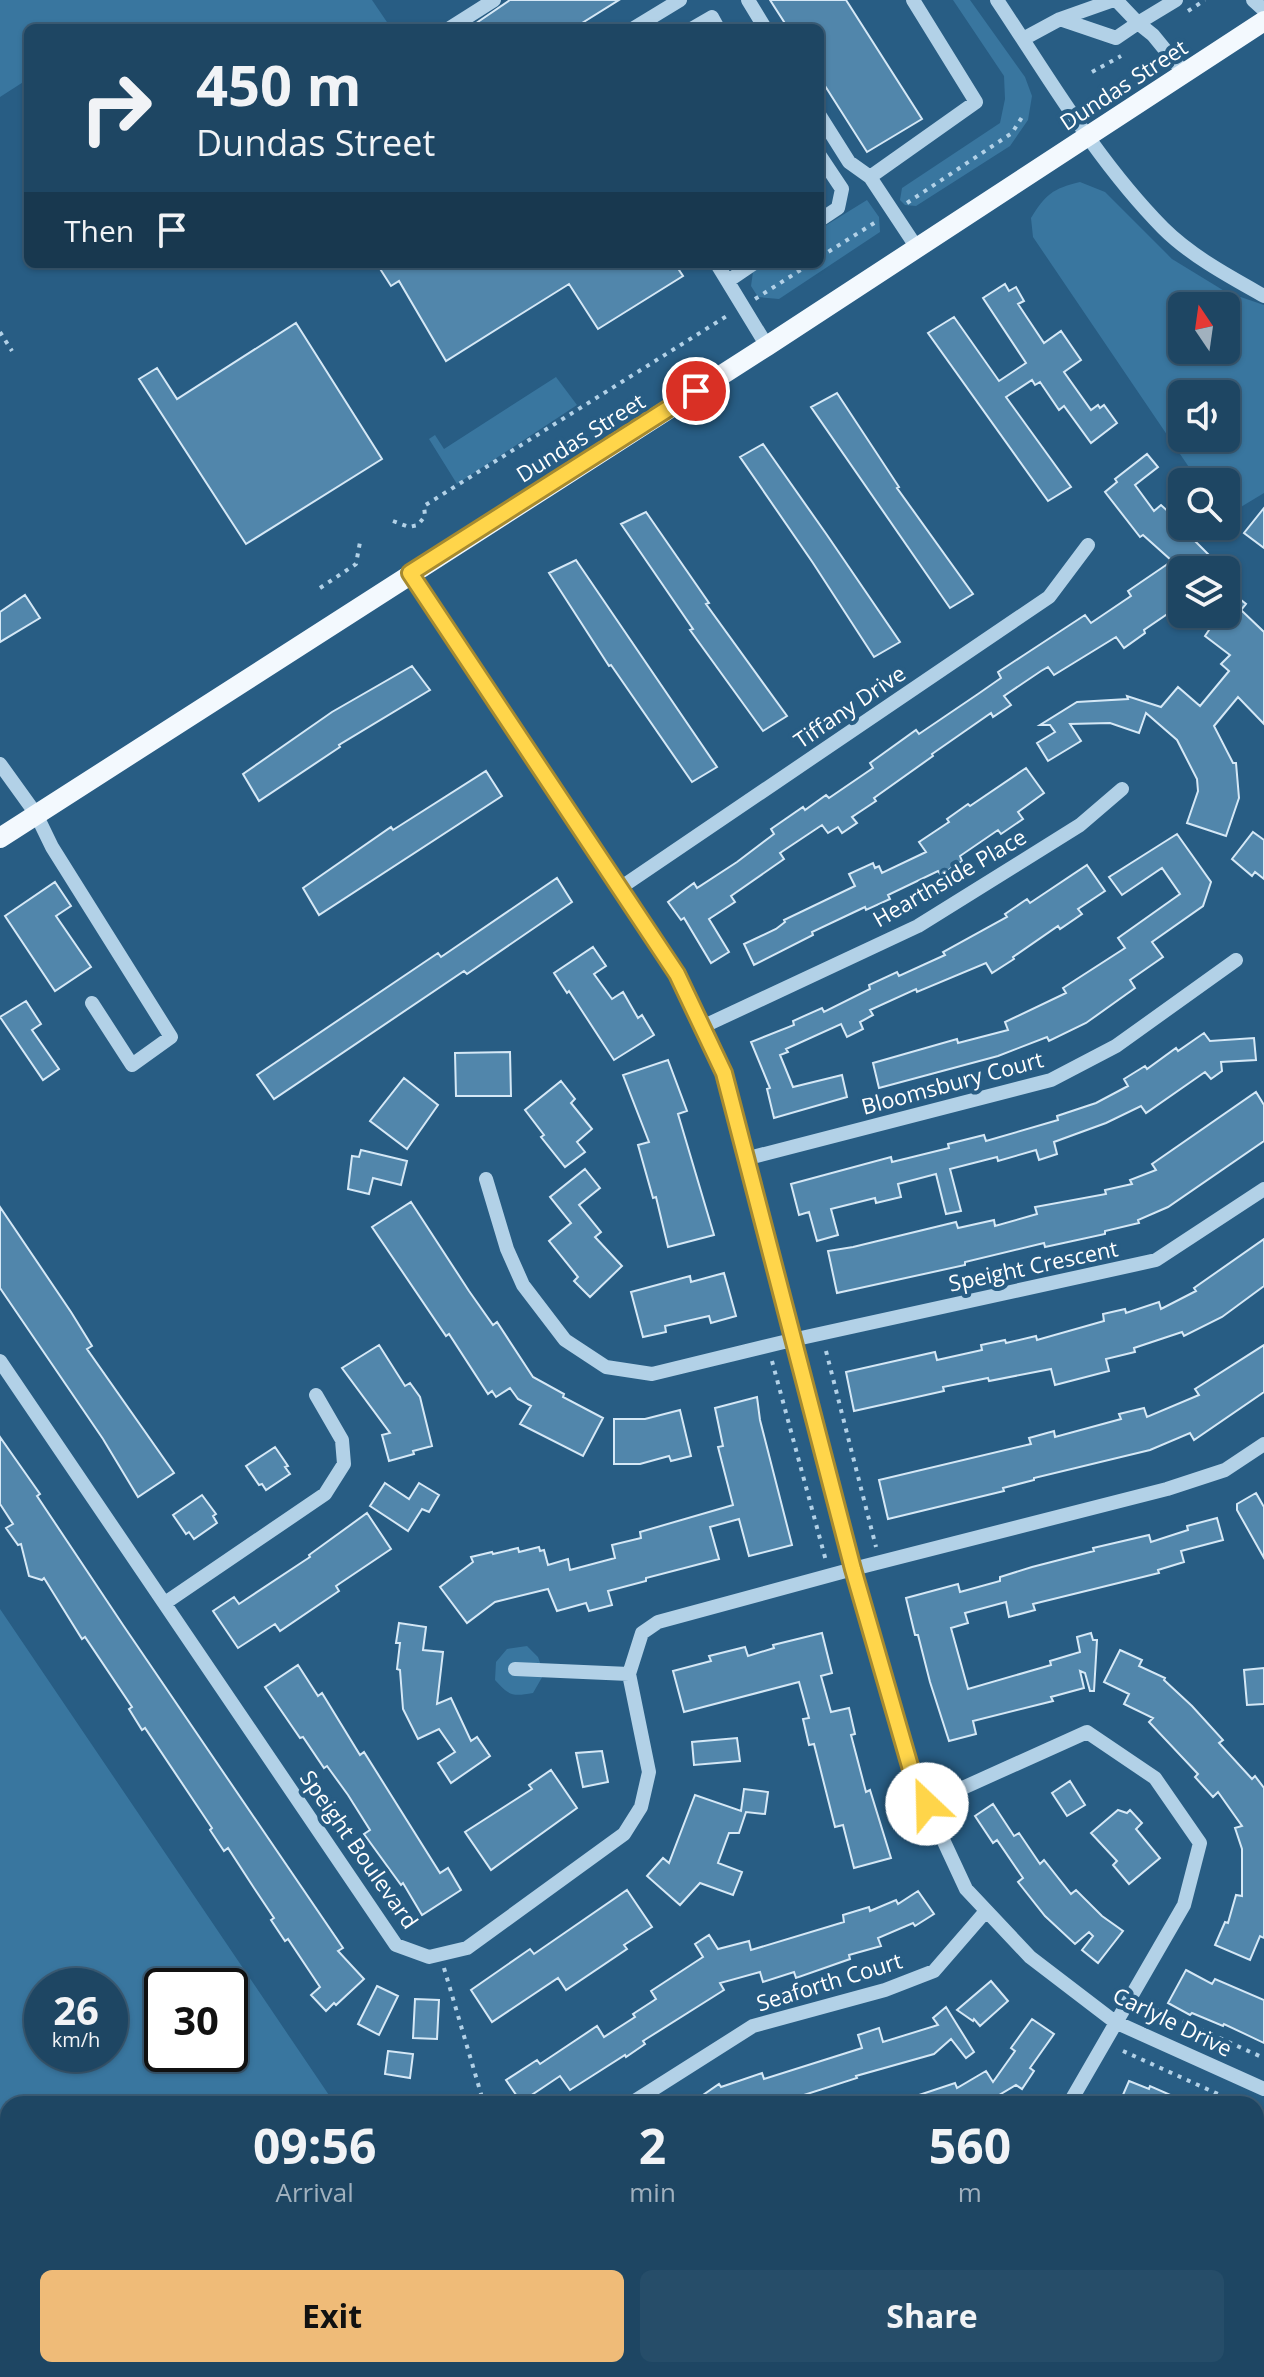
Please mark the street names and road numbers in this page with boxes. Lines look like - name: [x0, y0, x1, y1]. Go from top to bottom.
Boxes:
- street label: Dundas Street: [1053, 32, 1193, 136]
- street label: Dundas Street: [510, 385, 650, 488]
- street label: Tiffany Drive: [787, 658, 911, 754]
- street label: Hearthside Place: [867, 821, 1031, 933]
- street label: Bloomsbury Court: [858, 1043, 1046, 1121]
- street label: Speight Crescent: [946, 1232, 1121, 1298]
- street label: Speight Boulevard: [294, 1764, 426, 1934]
- street label: Seaforth Court: [753, 1945, 906, 2017]
- street label: Carlyle Drive: [1108, 1979, 1238, 2063]

